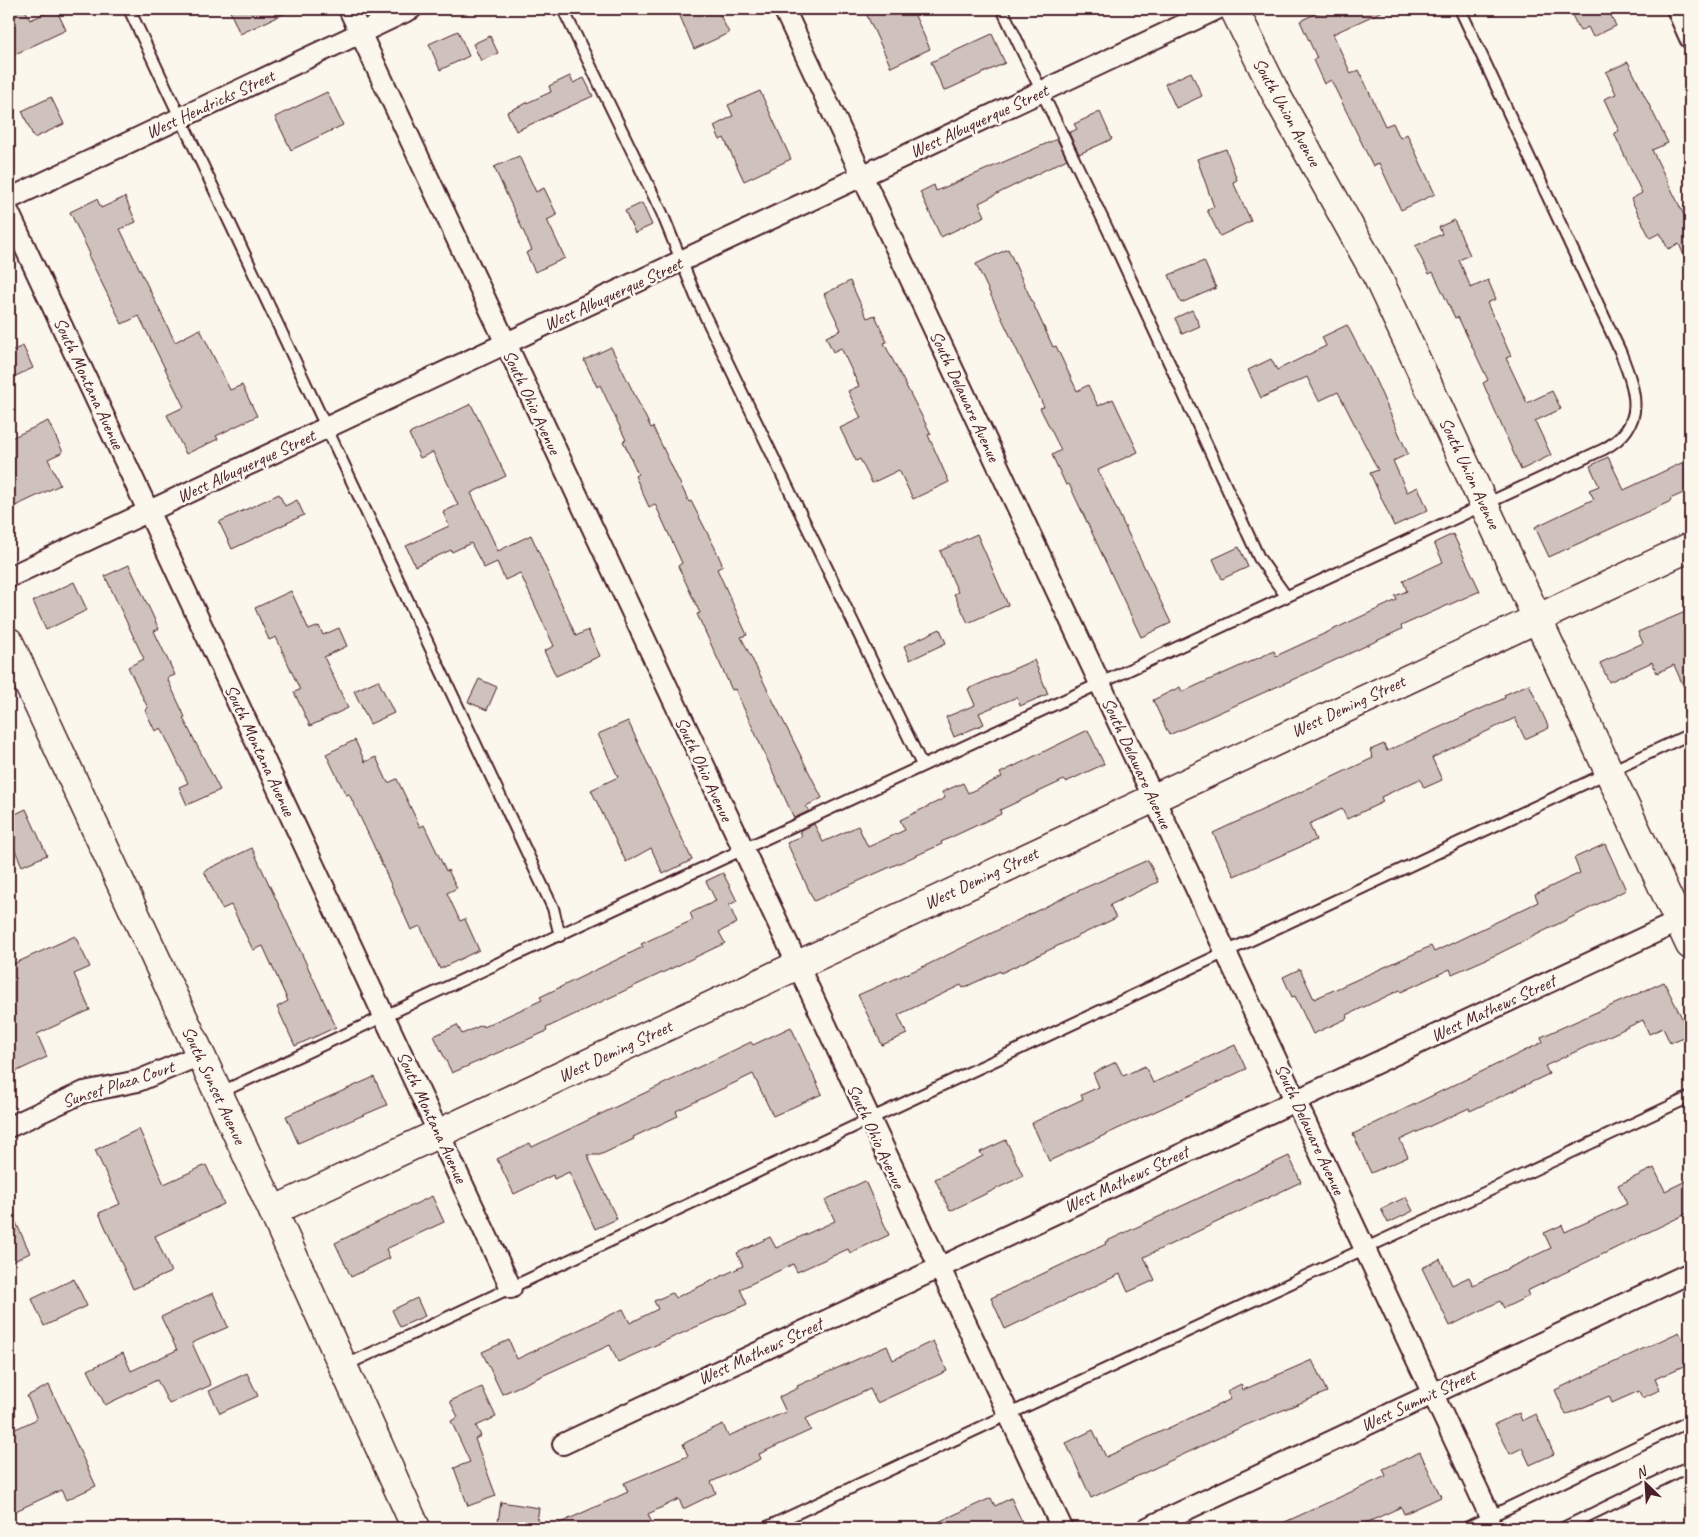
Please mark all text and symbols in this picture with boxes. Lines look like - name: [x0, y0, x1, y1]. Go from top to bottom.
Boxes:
- street label: South Union Avenue: [1248, 54, 1326, 171]
- street label: West Hendricks Street: [142, 64, 280, 143]
- street label: West Albuquerque Street: [906, 78, 1053, 163]
- street label: West Albuquerque Street: [540, 251, 687, 336]
- street label: South Montana Avenue: [49, 314, 130, 453]
- street label: South Delaware Avenue: [925, 327, 1005, 466]
- street label: South Ohio Avenue: [498, 346, 566, 459]
- street label: South Union Avenue: [1435, 414, 1506, 533]
- street label: West Albuquerque Street: [173, 423, 320, 508]
- street label: West Deming Street: [1288, 669, 1410, 742]
- street label: South Montana Avenue: [220, 681, 301, 820]
- street label: South Delaware Avenue: [1097, 694, 1177, 833]
- street label: South Ohio Avenue: [670, 713, 738, 826]
- street label: West Deming Street: [921, 841, 1043, 914]
- street label: West Mathews Street: [1427, 968, 1561, 1046]
- street label: West Deming Street: [555, 1014, 677, 1087]
- street label: South Sunset Avenue: [177, 1023, 251, 1148]
- street label: South Montana Avenue: [392, 1048, 473, 1187]
- street label: Sunset Plaza Court: [59, 1055, 179, 1112]
- street label: South Delaware Avenue: [1270, 1060, 1350, 1199]
- street label: South Ohio Avenue: [842, 1080, 910, 1193]
- street label: West Mathews Street: [1060, 1139, 1194, 1217]
- street label: West Mathews Street: [694, 1311, 828, 1389]
- street label: West Summit Street: [1357, 1363, 1480, 1436]
- north arrow: [1622, 1460, 1672, 1510]
- text: N: [1633, 1462, 1650, 1482]

